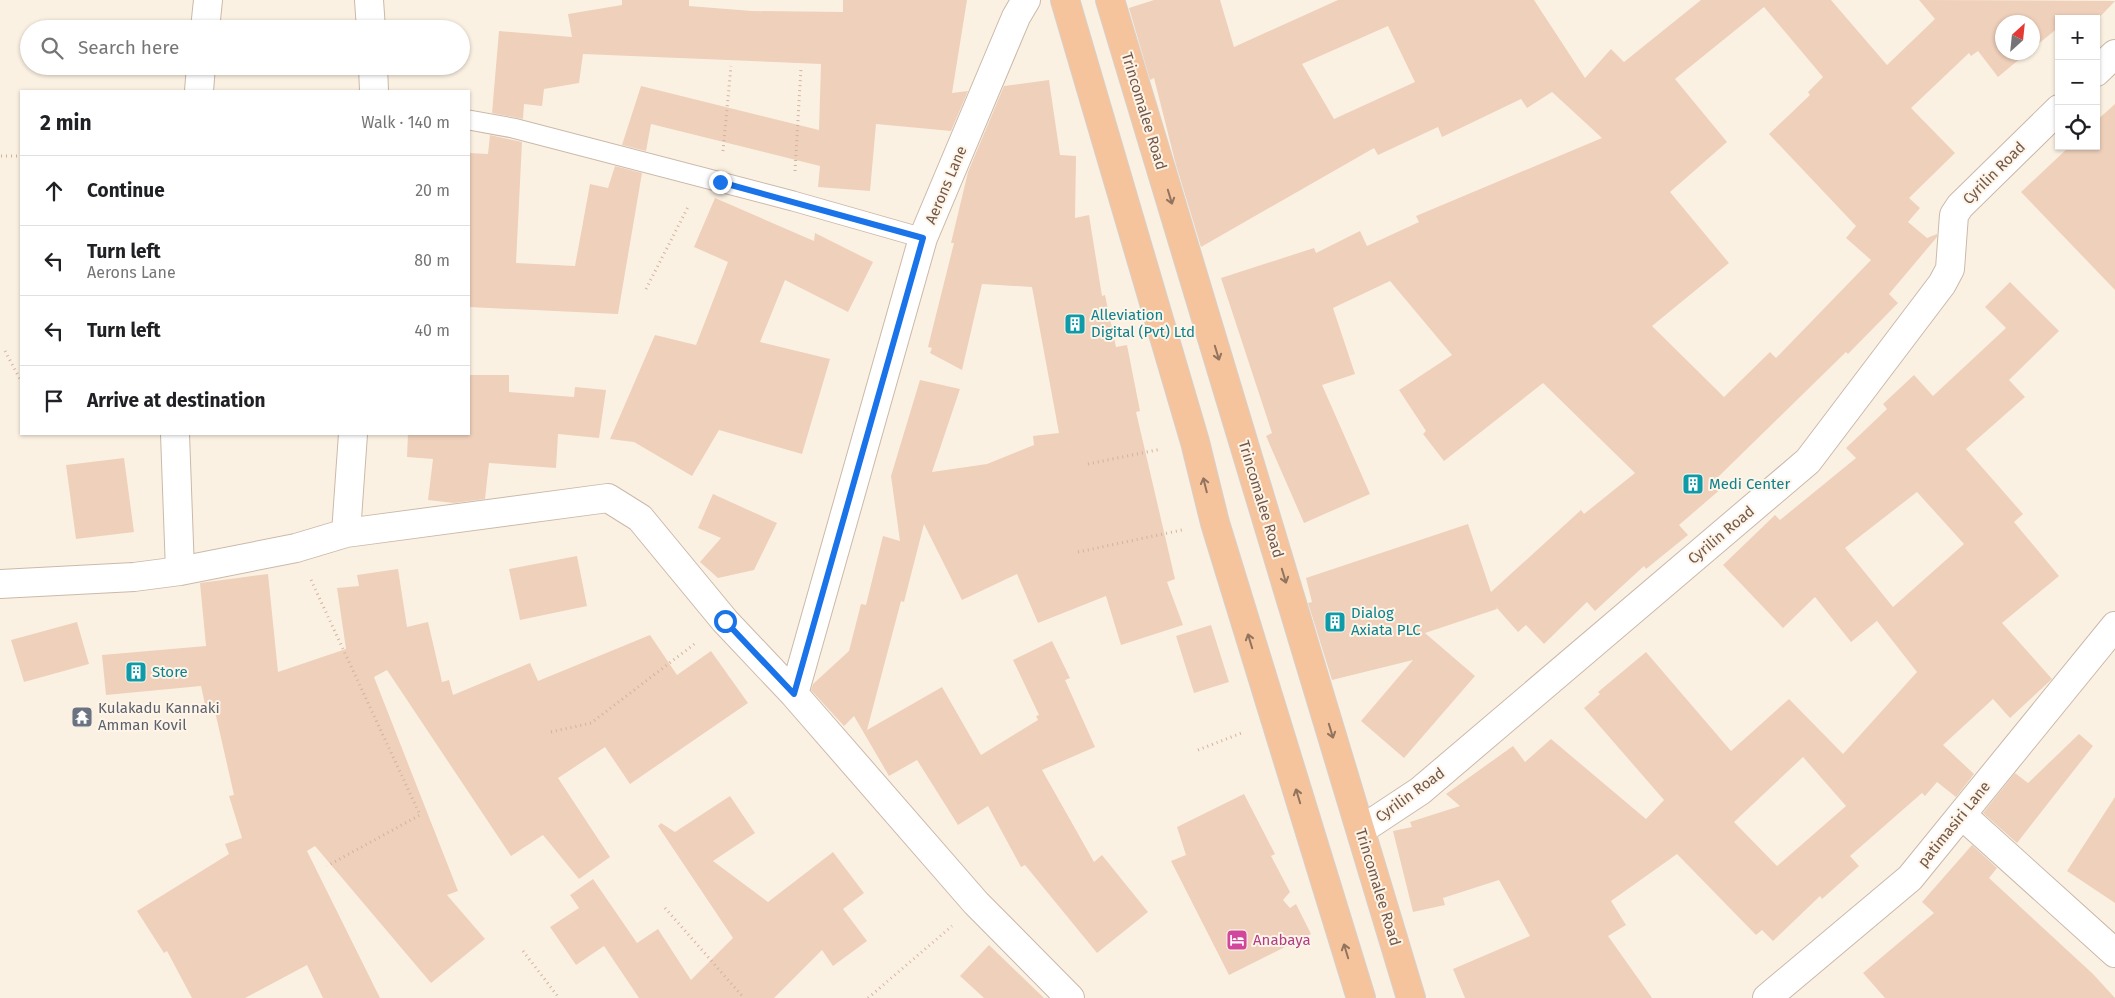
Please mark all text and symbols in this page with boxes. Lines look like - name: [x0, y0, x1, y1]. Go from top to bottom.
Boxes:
- north arrow: [1995, 15, 2040, 60]
- map controls: [2055, 15, 2100, 150]
- button: +: [2055, 15, 2100, 60]
- search box: [20, 20, 470, 75]
- icon: search: [38, 34, 66, 62]
- text: Search here: [78, 36, 179, 59]
- street label: Trincomalee Road: [1118, 50, 1170, 172]
- button: −: [2055, 60, 2100, 105]
- button: locate: [2055, 105, 2100, 150]
- text: 2 min: [40, 110, 92, 136]
- text: Walk · 140 m: [361, 113, 450, 132]
- street label: Cyrilin Road: [1959, 138, 2029, 208]
- street label: Aerons Lane: [921, 143, 971, 227]
- route end: [709, 171, 732, 194]
- icon: ahead: [40, 177, 68, 205]
- text: Continue: [87, 179, 165, 202]
- text: 20 m: [415, 181, 450, 200]
- one-way arrow: [1165, 189, 1175, 205]
- text: Turn left: [87, 240, 161, 263]
- icon: left: [40, 247, 68, 275]
- text: 80 m: [414, 251, 450, 270]
- text: Aerons Lane: [87, 263, 176, 282]
- place label: Alleviation Digital (Pvt) Ltd: [1091, 306, 1195, 341]
- building icon: Alleviation Digital (Pvt) Ltd: [1063, 312, 1087, 336]
- icon: left: [40, 317, 68, 345]
- text: Turn left: [87, 319, 161, 342]
- text: 40 m: [415, 321, 450, 340]
- one-way arrow: [1212, 345, 1222, 361]
- icon: arrive: [40, 387, 68, 415]
- text: Arrive at destination: [87, 389, 266, 412]
- street label: Trincomalee Road: [1235, 438, 1287, 560]
- building icon: Medi Center: [1681, 472, 1705, 496]
- place label: Medi Center: [1709, 475, 1790, 493]
- one-way arrow: [1200, 477, 1209, 493]
- street label: Cyrilin Road: [1684, 502, 1758, 568]
- one-way arrow: [1279, 567, 1289, 583]
- place label: Dialog Axiata PLC: [1351, 604, 1421, 639]
- route start: [714, 610, 737, 633]
- building icon: Dialog Axiata PLC: [1323, 610, 1347, 634]
- one-way arrow: [1245, 633, 1255, 649]
- building icon: Store: [124, 660, 148, 684]
- place label: Store: [152, 663, 188, 681]
- place label: Kulakadu Kannaki Amman Kovil: [98, 699, 220, 734]
- temple icon: Kulakadu Kannaki Amman Kovil: [70, 705, 94, 729]
- one-way arrow: [1326, 723, 1336, 739]
- street label: Cyrilin Road: [1372, 764, 1448, 826]
- street label: patimasiri Lane: [1914, 777, 1994, 871]
- one-way arrow: [1293, 789, 1303, 805]
- street label: Trincomalee Road: [1352, 826, 1404, 948]
- hotel icon: Anabaya: [1225, 928, 1249, 952]
- place label: Anabaya: [1253, 931, 1311, 949]
- one-way arrow: [1341, 944, 1351, 960]

